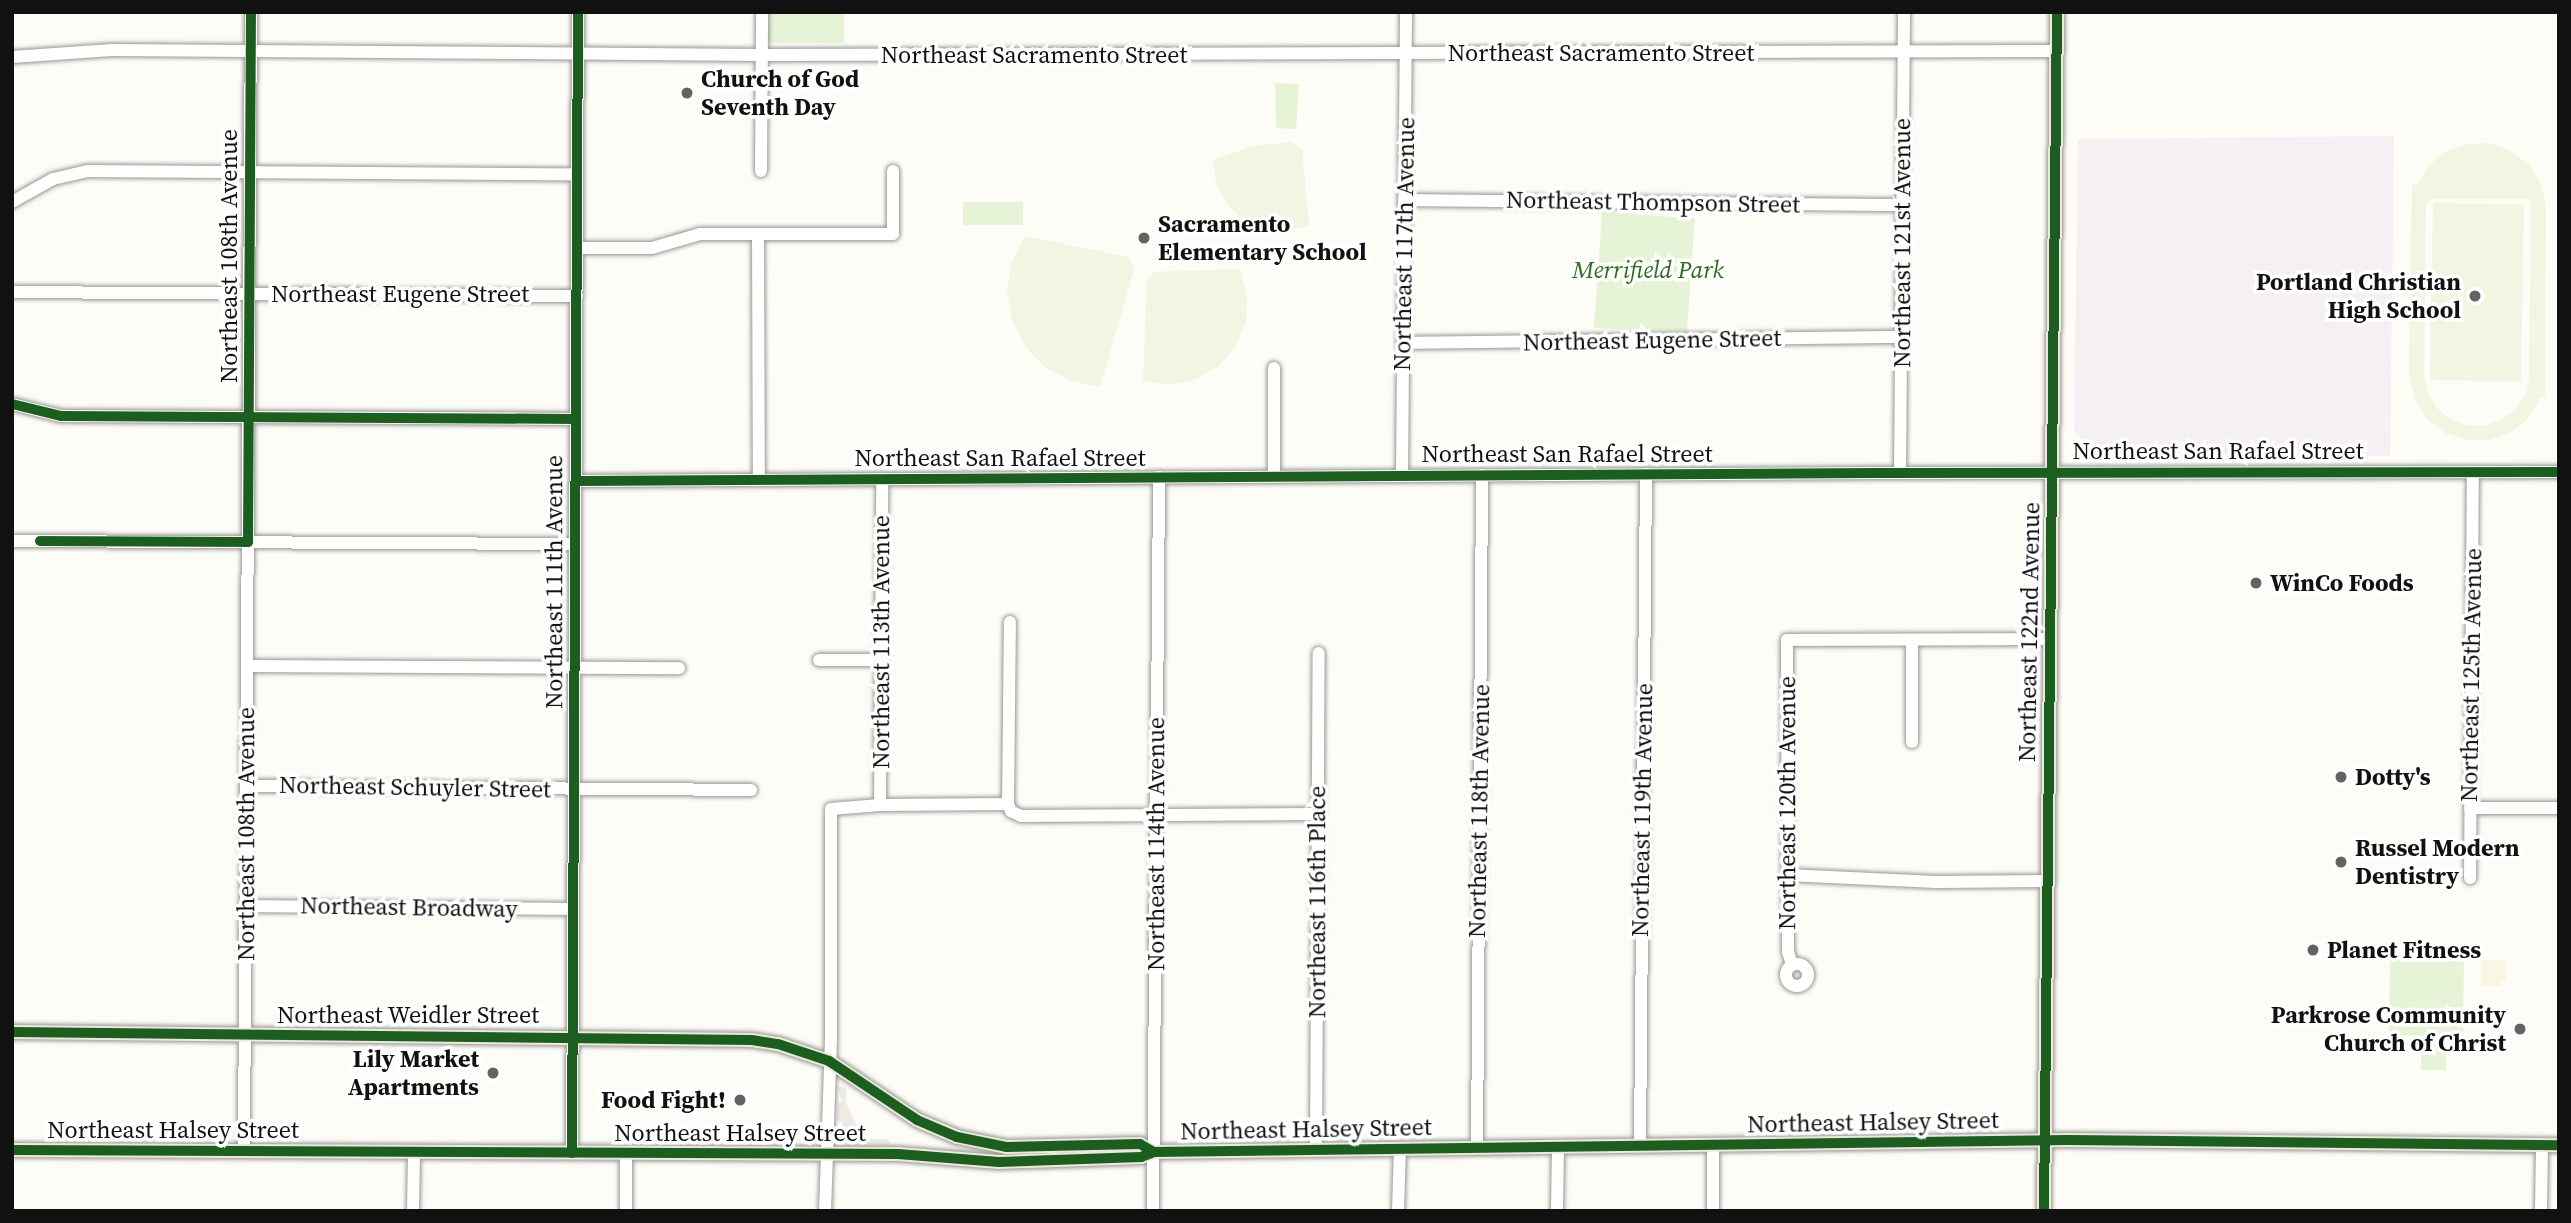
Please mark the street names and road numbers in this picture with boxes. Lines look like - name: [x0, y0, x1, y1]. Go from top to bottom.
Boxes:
- street label: Northeast Sacramento Street: [1448, 39, 1754, 67]
- street label: Northeast Sacramento Street: [881, 41, 1187, 69]
- street label: Northeast 117th Avenue: [1387, 117, 1421, 371]
- street label: Northeast 121st Avenue: [1888, 118, 1916, 368]
- street label: Northeast 108th Avenue: [215, 129, 243, 383]
- street label: Northeast Thompson Street: [1506, 185, 1800, 219]
- street label: Northeast Eugene Street: [271, 280, 529, 308]
- street label: Northeast Eugene Street: [1523, 323, 1781, 357]
- street label: Northeast San Rafael Street: [2072, 437, 2364, 465]
- street label: Northeast San Rafael Street: [1421, 440, 1713, 468]
- street label: Northeast San Rafael Street: [854, 444, 1146, 472]
- street label: Northeast 111th Avenue: [540, 455, 568, 709]
- street label: Northeast 122nd Avenue: [2012, 502, 2046, 762]
- street label: Northeast 113th Avenue: [867, 515, 895, 769]
- street label: Northeast 125th Avenue: [2454, 548, 2488, 802]
- street label: Northeast 120th Avenue: [1773, 676, 1801, 930]
- street label: Northeast 119th Avenue: [1625, 683, 1659, 937]
- street label: Northeast 118th Avenue: [1462, 684, 1496, 938]
- street label: Northeast 108th Avenue: [232, 707, 260, 961]
- street label: Northeast 114th Avenue: [1142, 717, 1170, 971]
- street label: Northeast Schuyler Street: [279, 770, 551, 804]
- street label: Northeast 116th Place: [1303, 786, 1331, 1018]
- street label: Northeast Broadway: [300, 891, 518, 923]
- street label: Northeast Weidler Street: [277, 1001, 539, 1029]
- street label: Northeast Halsey Street: [1747, 1105, 1999, 1139]
- street label: Northeast Halsey Street: [1180, 1112, 1432, 1146]
- street label: Northeast Halsey Street: [47, 1116, 299, 1144]
- street label: Northeast Halsey Street: [614, 1119, 866, 1147]

